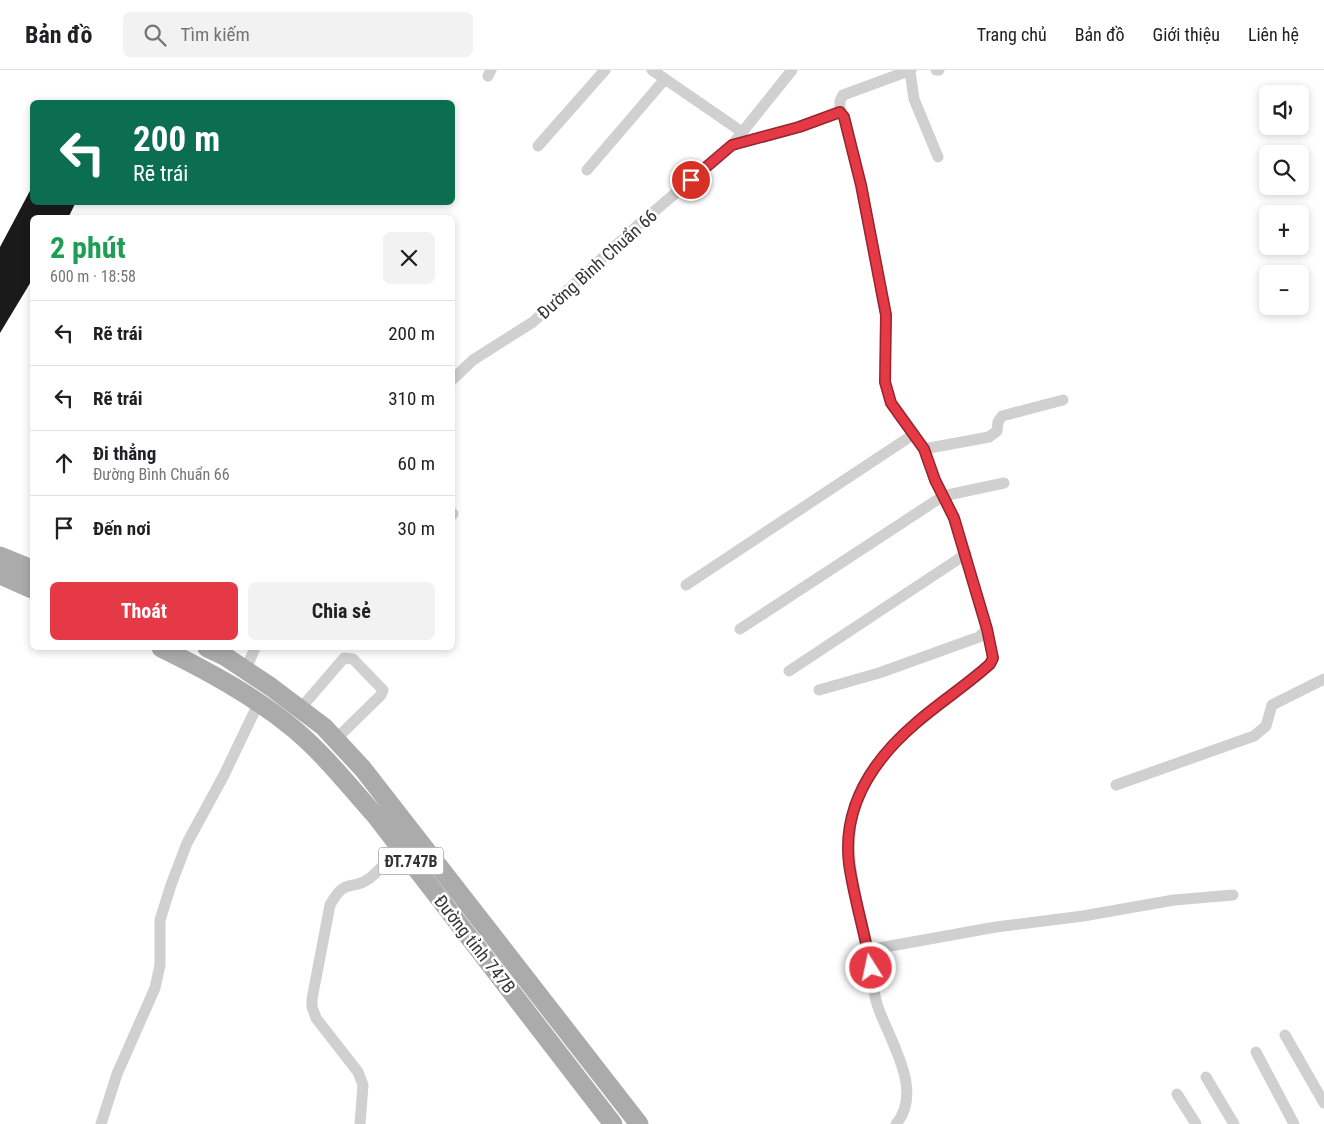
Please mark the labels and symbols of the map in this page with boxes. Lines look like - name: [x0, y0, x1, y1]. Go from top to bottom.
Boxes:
- pin: [670, 159, 712, 201]
- street label: Đường Bình Chuẩn 66: [533, 205, 661, 323]
- road number: ĐT.747B: [378, 848, 444, 874]
- street label: Đường tỉnh 747B: [430, 891, 520, 997]
- position arrow: [844, 941, 896, 993]

